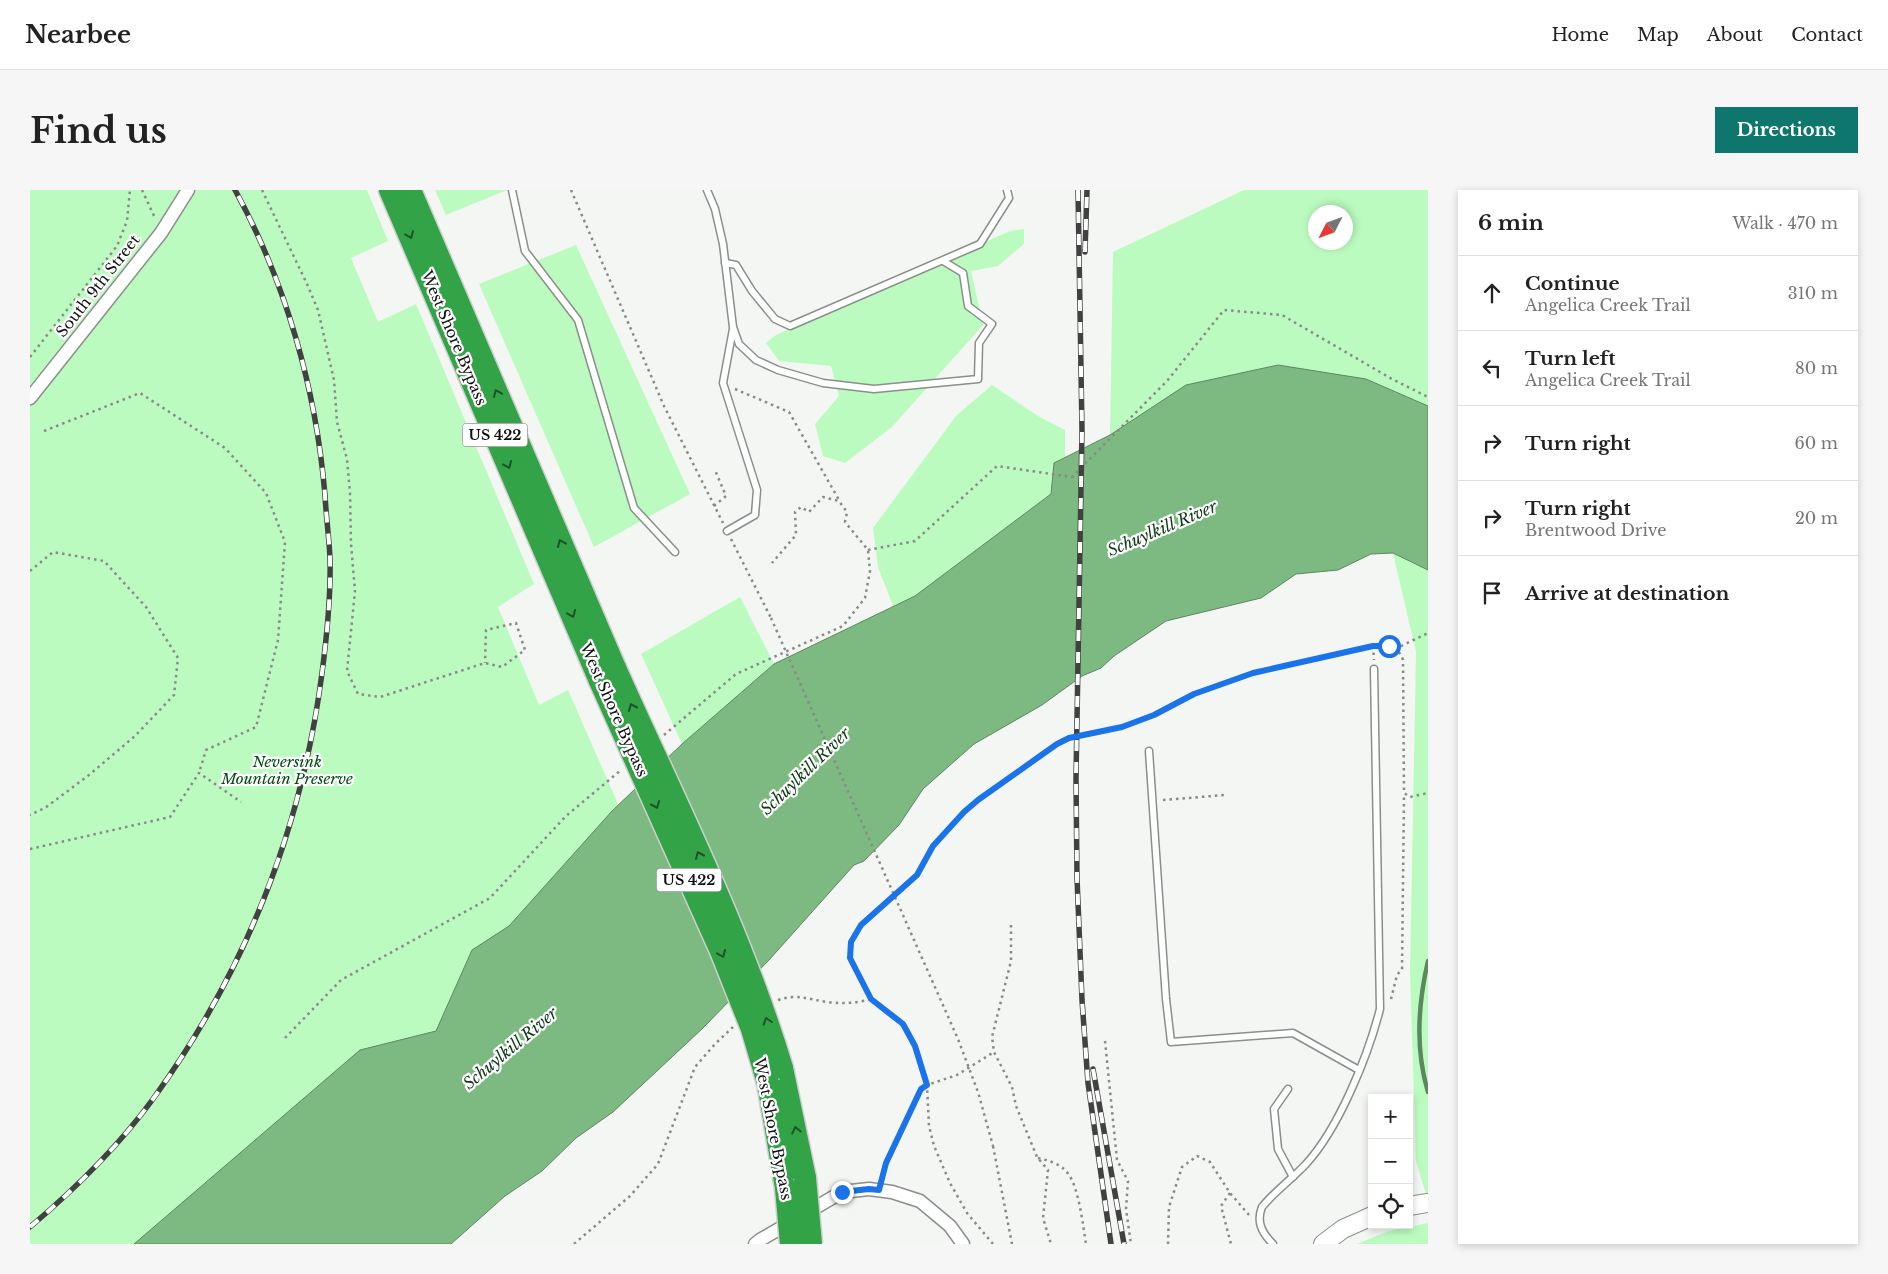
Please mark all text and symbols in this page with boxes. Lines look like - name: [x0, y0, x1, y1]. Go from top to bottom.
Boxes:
- text: Nearbee: [25, 20, 131, 49]
- text: Home: [1551, 24, 1609, 46]
- text: Map: [1637, 24, 1679, 46]
- text: About: [1707, 24, 1763, 46]
- text: Contact: [1791, 24, 1863, 46]
- button: Directions: [1715, 107, 1858, 153]
- text: Find us: [30, 109, 167, 152]
- north arrow: [1308, 205, 1353, 250]
- text: 6 min: [1478, 210, 1544, 236]
- text: Walk · 470 m: [1733, 213, 1838, 233]
- street label: South 9th Street: [52, 230, 144, 341]
- one-way arrow: [403, 230, 414, 239]
- street label: West Shore Bypass: [417, 267, 491, 408]
- text: Continue: [1525, 272, 1620, 295]
- icon: ahead: [1478, 279, 1506, 307]
- text: 310 m: [1788, 283, 1838, 303]
- text: Angelica Creek Trail: [1525, 295, 1691, 315]
- text: Turn left: [1525, 347, 1616, 370]
- icon: left: [1478, 354, 1506, 382]
- text: 80 m: [1795, 358, 1838, 378]
- text: Angelica Creek Trail: [1525, 370, 1691, 390]
- one-way arrow: [493, 389, 504, 398]
- road number: US 422: [462, 424, 528, 446]
- icon: right: [1478, 429, 1506, 457]
- text: Turn right: [1525, 432, 1631, 455]
- text: 60 m: [1795, 433, 1838, 453]
- one-way arrow: [501, 460, 512, 469]
- water label: Schuylkill River: [1104, 496, 1220, 560]
- text: Turn right: [1525, 497, 1631, 520]
- icon: right: [1478, 504, 1506, 532]
- text: 20 m: [1795, 508, 1838, 528]
- text: Brentwood Drive: [1525, 520, 1666, 540]
- one-way arrow: [557, 539, 568, 548]
- icon: arrive: [1478, 579, 1506, 607]
- text: Arrive at destination: [1525, 582, 1729, 605]
- one-way arrow: [565, 609, 576, 618]
- route start: [1378, 635, 1401, 658]
- street label: West Shore Bypass: [576, 639, 653, 780]
- one-way arrow: [628, 703, 639, 712]
- water label: Schuylkill River: [756, 723, 855, 819]
- park label: Neversink Mountain Preserve: [220, 752, 353, 788]
- one-way arrow: [649, 800, 660, 809]
- one-way arrow: [694, 851, 705, 860]
- road number: US 422: [656, 868, 722, 892]
- one-way arrow: [717, 949, 727, 957]
- water label: Schuylkill River: [459, 1002, 562, 1093]
- one-way arrow: [763, 1018, 773, 1026]
- street label: West Shore Bypass: [750, 1055, 797, 1202]
- map controls: [1368, 1094, 1413, 1229]
- button: +: [1368, 1094, 1413, 1139]
- one-way arrow: [791, 1126, 801, 1135]
- button: −: [1368, 1139, 1413, 1184]
- route end: [831, 1181, 854, 1204]
- button: locate: [1368, 1184, 1413, 1229]

